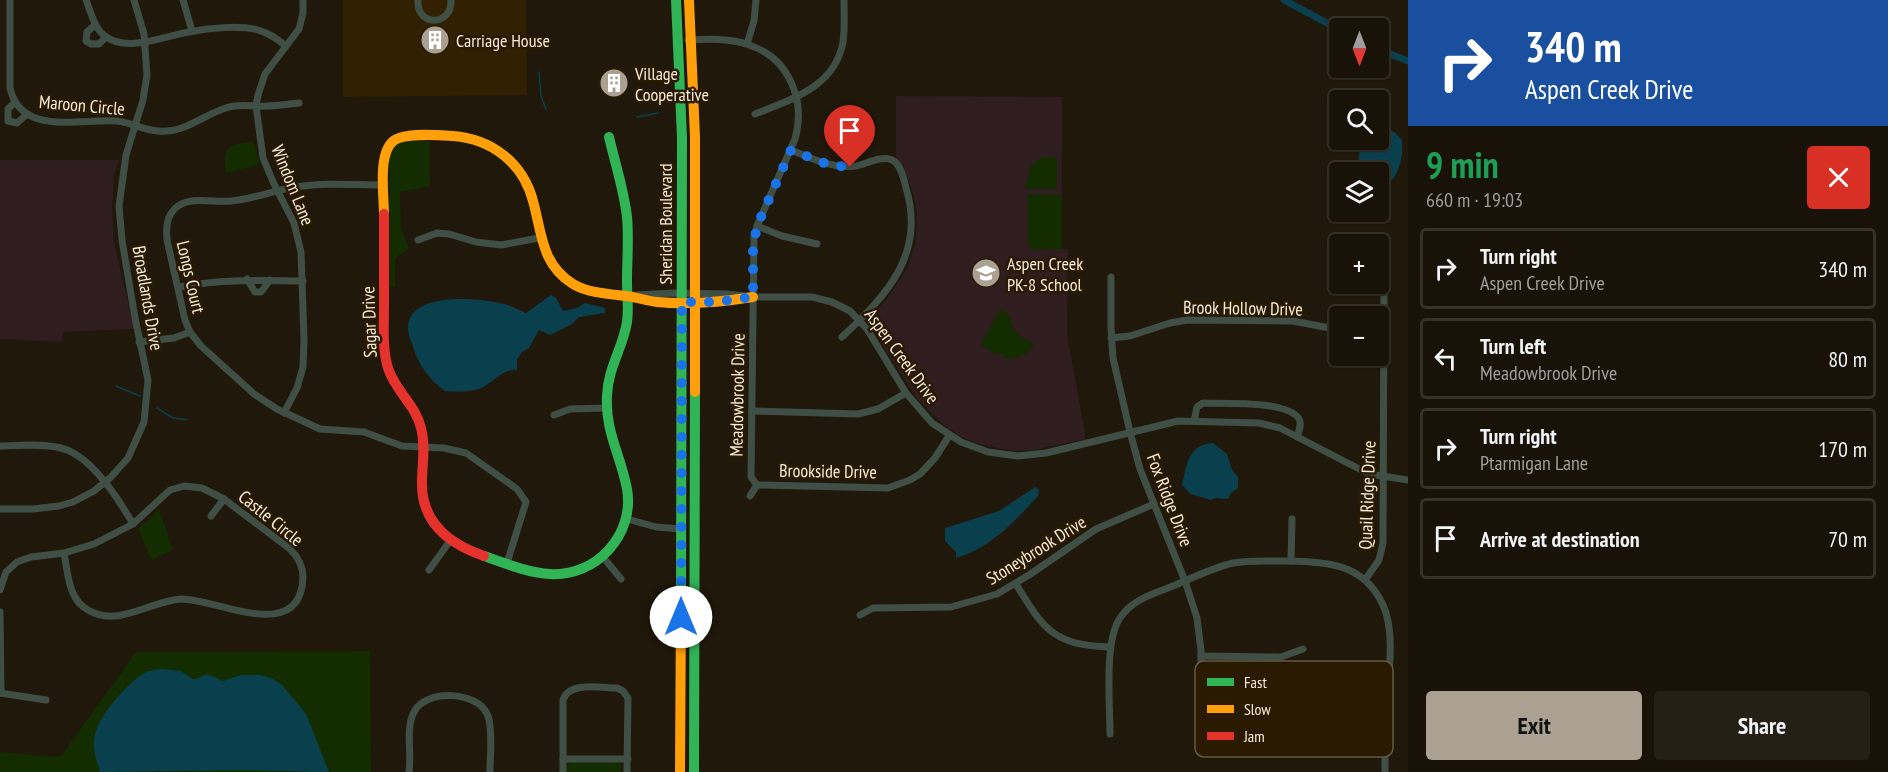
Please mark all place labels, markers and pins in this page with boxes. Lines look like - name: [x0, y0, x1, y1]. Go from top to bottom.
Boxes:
- building icon: Carriage House: [419, 24, 451, 56]
- place label: Carriage House: [456, 29, 550, 52]
- place label: Village Cooperative: [634, 62, 709, 106]
- building icon: Village Cooperative: [598, 67, 630, 99]
- pin: [824, 105, 875, 167]
- place label: Aspen Creek PK-8 School: [1007, 252, 1083, 296]
- school or university icon: Aspen Creek PK-8 School: [970, 257, 1002, 289]

